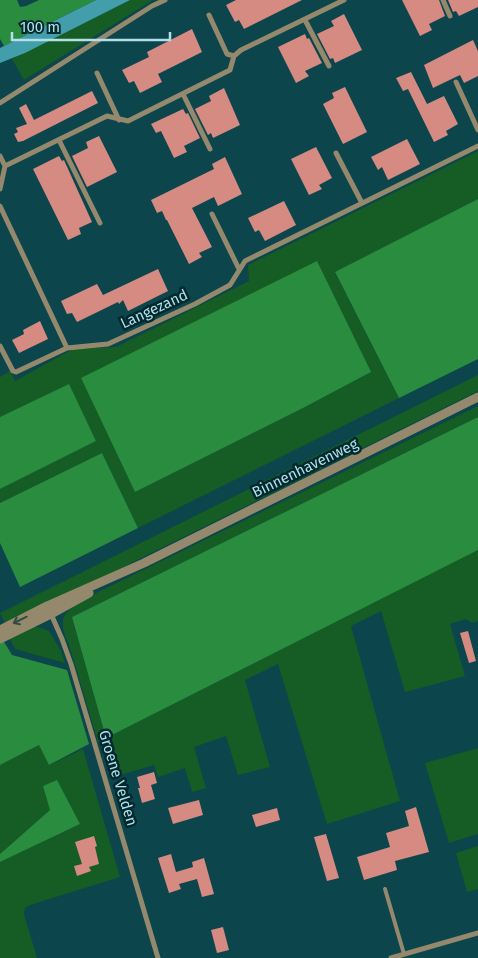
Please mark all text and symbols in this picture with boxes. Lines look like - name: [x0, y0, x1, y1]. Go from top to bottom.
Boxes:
- scale bar: [12, 10, 170, 42]
- text: 100 m: [20, 18, 60, 36]
- street label: Langezand: [117, 286, 191, 332]
- street label: Binnenhavenweg: [249, 434, 361, 501]
- one-way arrow: [13, 616, 28, 625]
- street label: Groene Velden: [95, 728, 141, 828]

